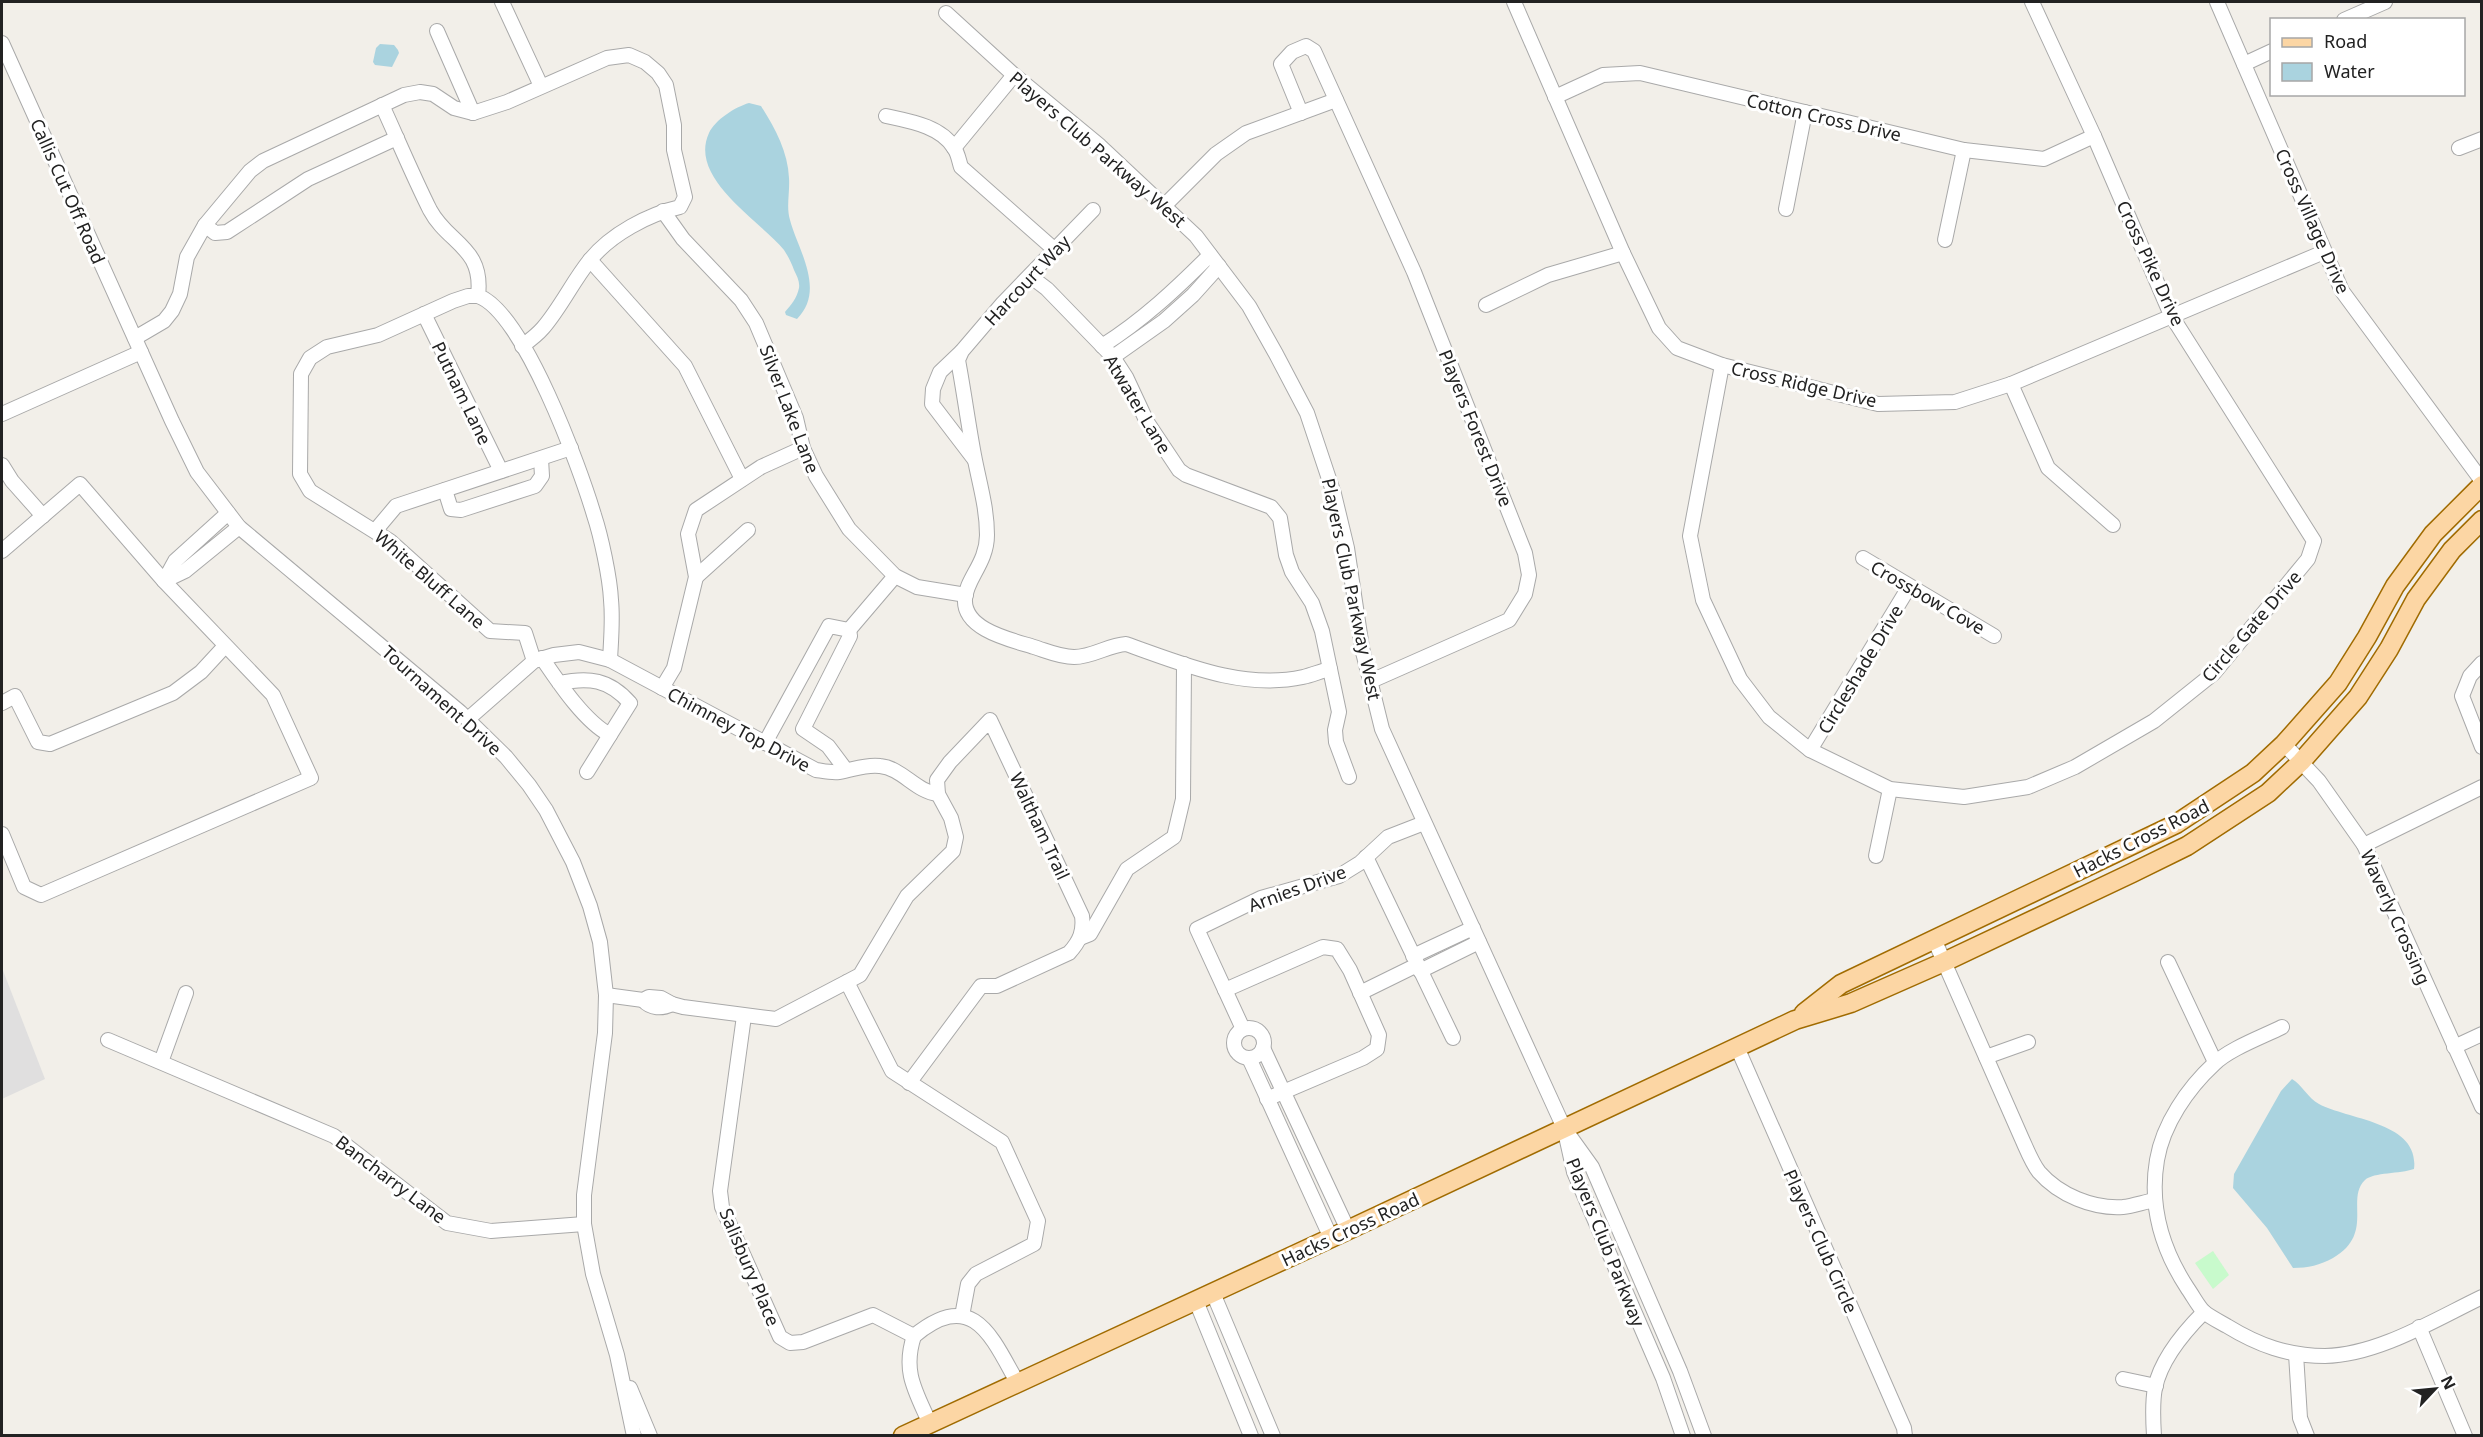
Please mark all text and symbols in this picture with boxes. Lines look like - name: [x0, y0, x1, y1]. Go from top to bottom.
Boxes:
- legend: [2270, 18, 2465, 96]
- text: Road: [2324, 29, 2367, 53]
- text: Water: [2324, 59, 2375, 83]
- street label: Players Club Parkway West: [1005, 66, 1192, 233]
- street label: Cotton Cross Drive: [1744, 88, 1904, 146]
- street label: Callis Cut Off Road: [25, 115, 111, 267]
- street label: Cross Village Drive: [2270, 145, 2356, 297]
- street label: Cross Pike Drive: [2111, 196, 2191, 330]
- street label: Harcourt Way: [979, 229, 1076, 330]
- street label: Putnam Lane: [427, 337, 497, 449]
- street label: Silver Lake Lane: [755, 342, 825, 476]
- street label: Players Forest Drive: [1434, 346, 1518, 510]
- street label: Atwater Lane: [1099, 350, 1177, 458]
- street label: Cross Ridge Drive: [1729, 356, 1879, 412]
- street label: Players Club Parkway West: [1317, 476, 1387, 703]
- street label: White Bluff Lane: [370, 524, 490, 634]
- street label: Crossbow Cove: [1866, 555, 1990, 639]
- street label: Circle Gate Drive: [2196, 565, 2306, 687]
- street label: Circleshade Drive: [1812, 600, 1908, 738]
- street label: Tournament Drive: [377, 640, 507, 760]
- street label: Chimney Top Drive: [663, 681, 815, 777]
- street label: Waltham Trail: [1005, 768, 1075, 884]
- street label: Hacks Cross Road: [2069, 793, 2213, 883]
- street label: Waverly Crossing: [2356, 846, 2436, 988]
- street label: Arnies Drive: [1245, 859, 1349, 917]
- street label: Bancharry Lane: [331, 1130, 451, 1228]
- street label: Players Club Parkway: [1561, 1154, 1651, 1331]
- street label: Players Club Circle: [1778, 1165, 1864, 1317]
- street label: Hacks Cross Road: [1277, 1187, 1423, 1271]
- street label: Salisbury Place: [714, 1204, 786, 1330]
- north arrow: [2405, 1359, 2465, 1419]
- text: N: [2436, 1372, 2461, 1393]

